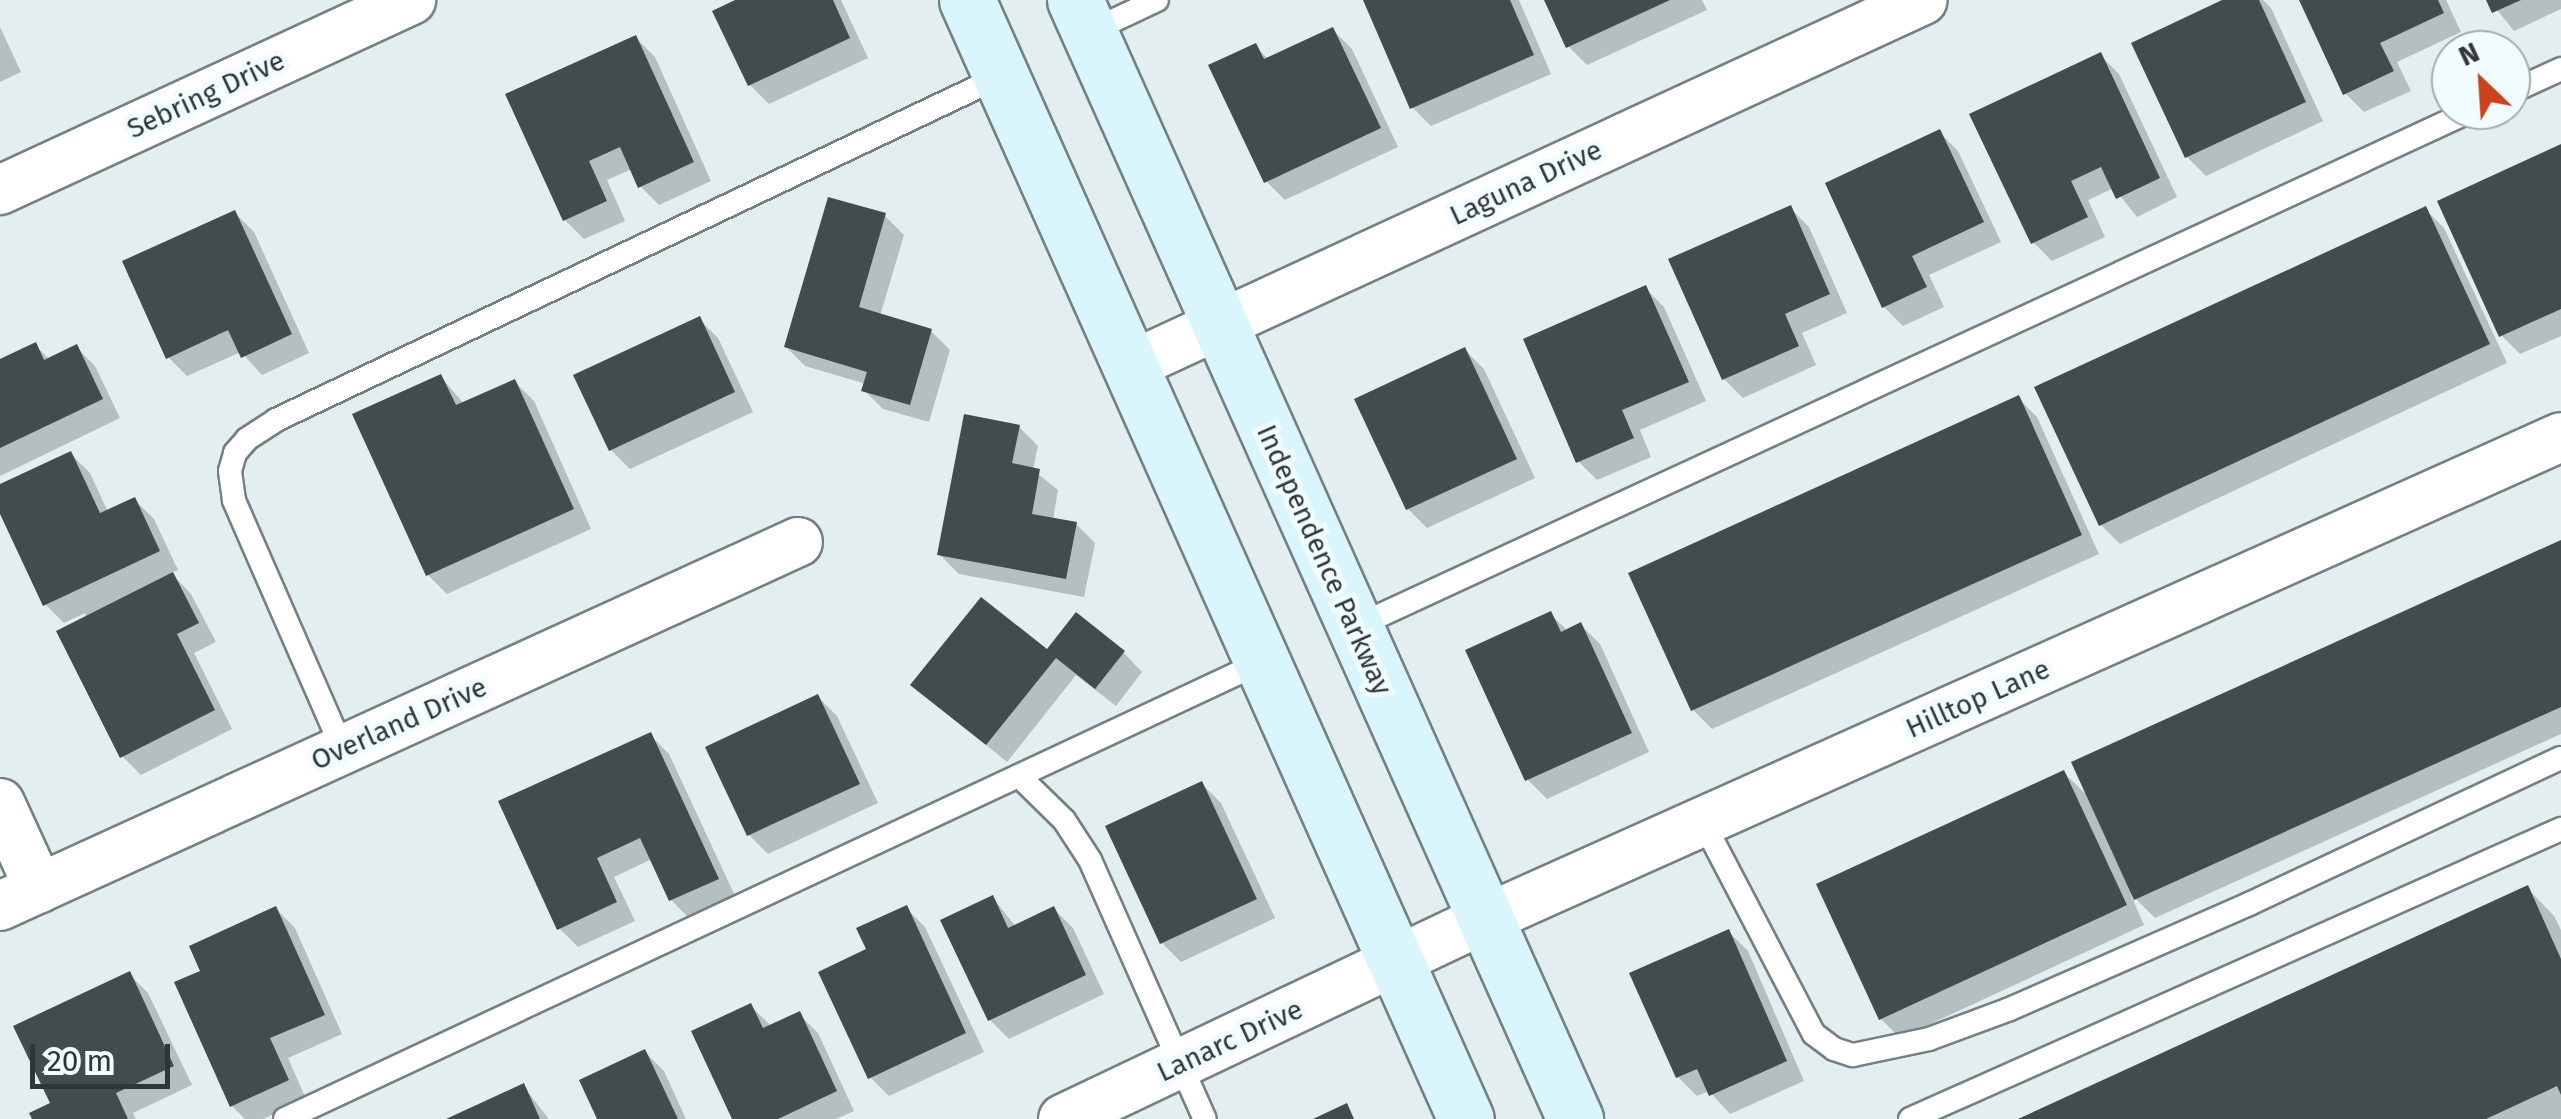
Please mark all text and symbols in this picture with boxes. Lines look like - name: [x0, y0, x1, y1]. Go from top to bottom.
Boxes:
- north arrow: [2431, 30, 2531, 130]
- text: N: [2454, 35, 2484, 73]
- street label: Sebring Drive: [122, 44, 290, 146]
- street label: Laguna Drive: [1445, 133, 1607, 233]
- street label: Independence Parkway: [1249, 420, 1399, 700]
- street label: Hilltop Lane: [1901, 652, 2055, 746]
- street label: Overland Drive: [306, 670, 492, 778]
- street label: Lanarc Drive: [1152, 993, 1308, 1089]
- scale bar: [35, 1024, 175, 1086]
- text: 20 m: [47, 1043, 112, 1079]

